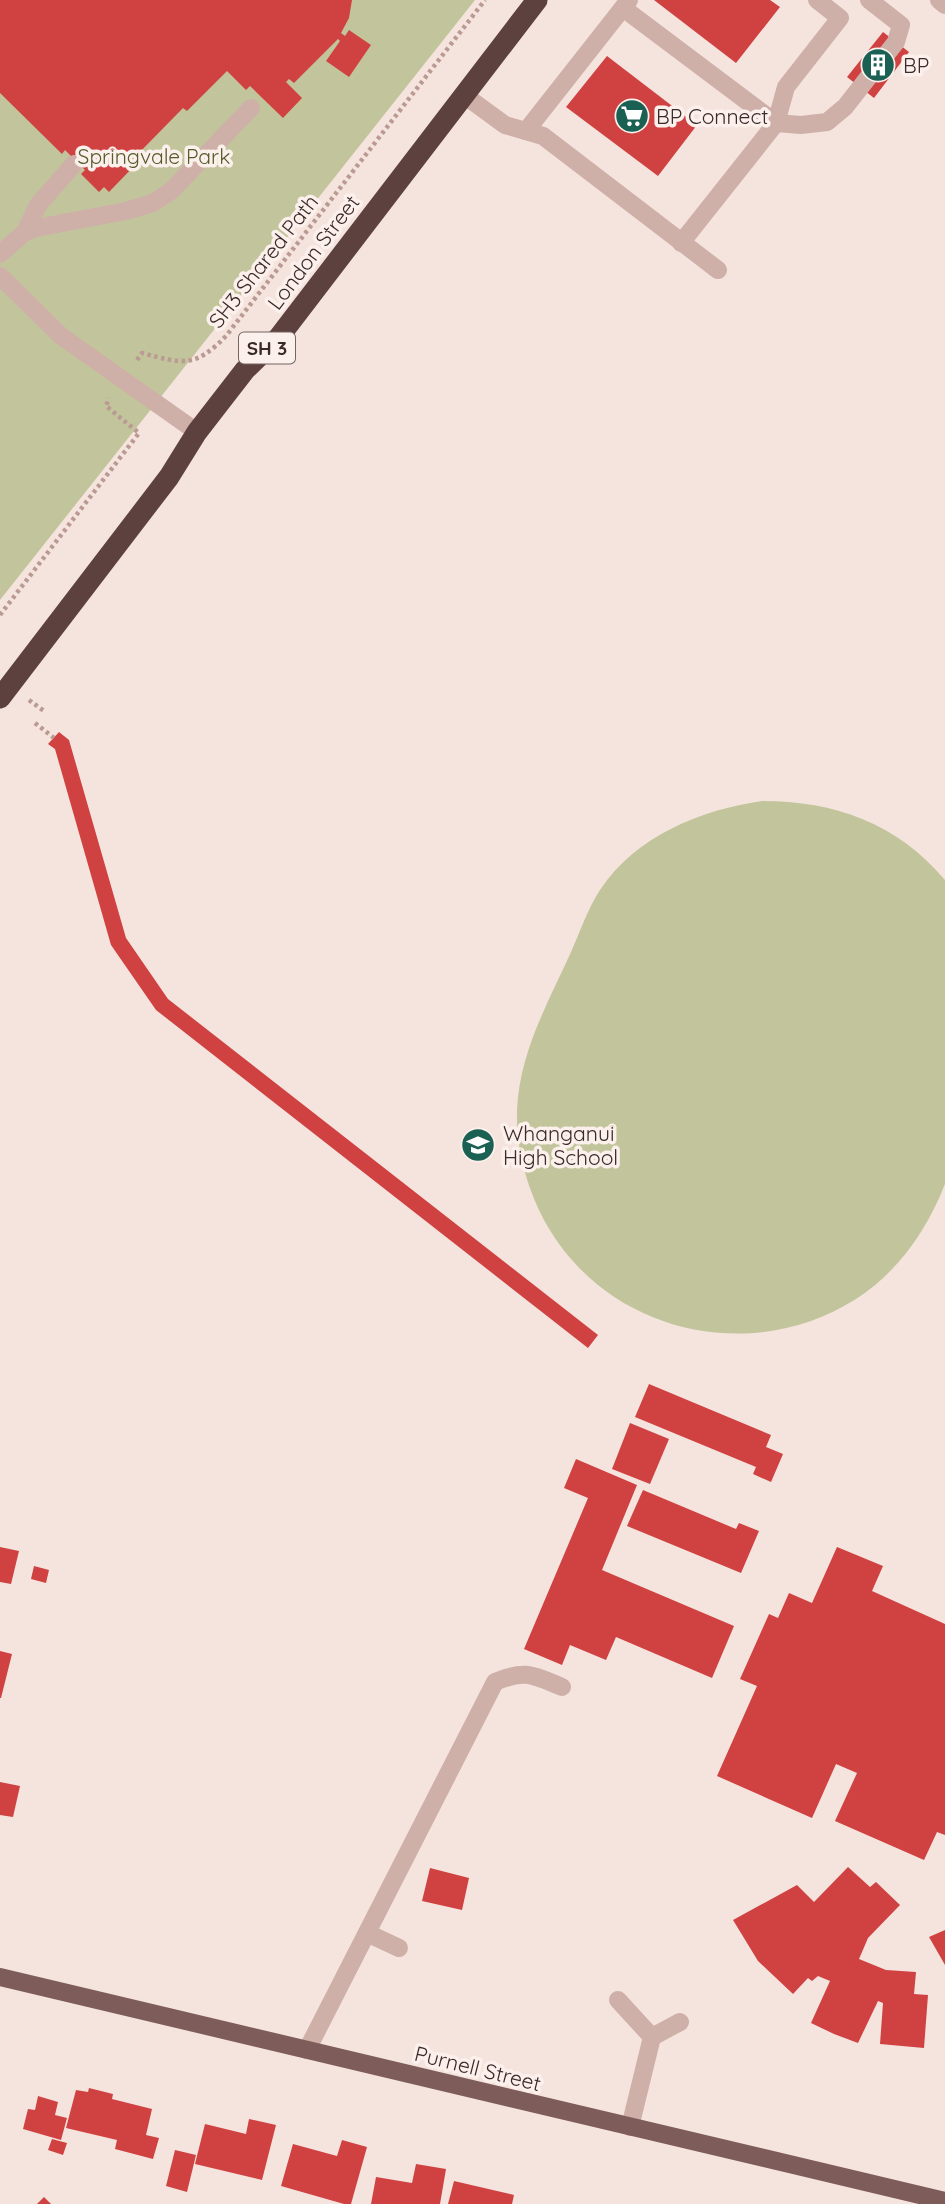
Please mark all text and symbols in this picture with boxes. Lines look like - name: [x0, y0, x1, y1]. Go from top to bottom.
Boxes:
- building icon: BP: [859, 46, 897, 84]
- place label: BP: [903, 52, 929, 78]
- supermarket icon: BP Connect: [613, 97, 651, 135]
- place label: BP Connect: [656, 103, 768, 129]
- park label: Springvale Park: [78, 143, 230, 169]
- street label: SH3 Shared Path: [203, 189, 323, 333]
- street label: London Street: [261, 190, 365, 314]
- road number: SH 3: [239, 332, 295, 364]
- place label: Whanganui High School: [503, 1120, 618, 1170]
- school or university icon: Whanganui High School: [459, 1126, 497, 1164]
- street label: Purnell Street: [412, 2040, 544, 2096]

